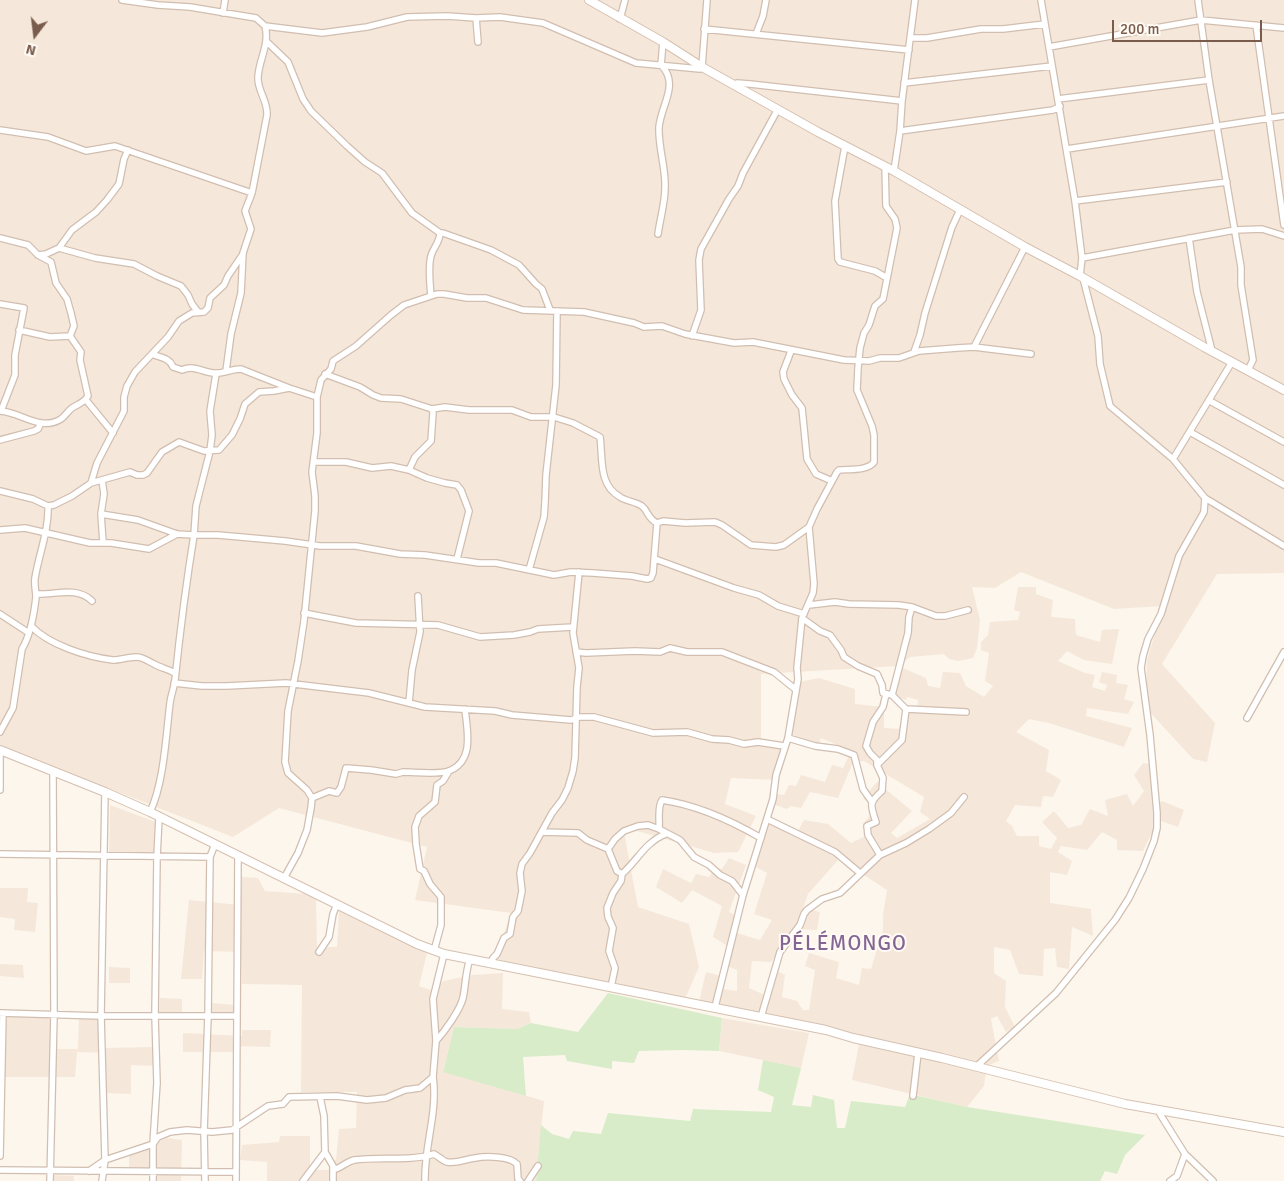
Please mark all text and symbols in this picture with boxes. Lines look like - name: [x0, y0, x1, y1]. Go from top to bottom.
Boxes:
- north arrow: [10, 10, 60, 60]
- scale bar: [1114, 10, 1264, 42]
- text: 200 m: [1120, 20, 1160, 38]
- text: N: [24, 40, 38, 59]
- district label: PÉLÉMONGO: [778, 931, 908, 957]

